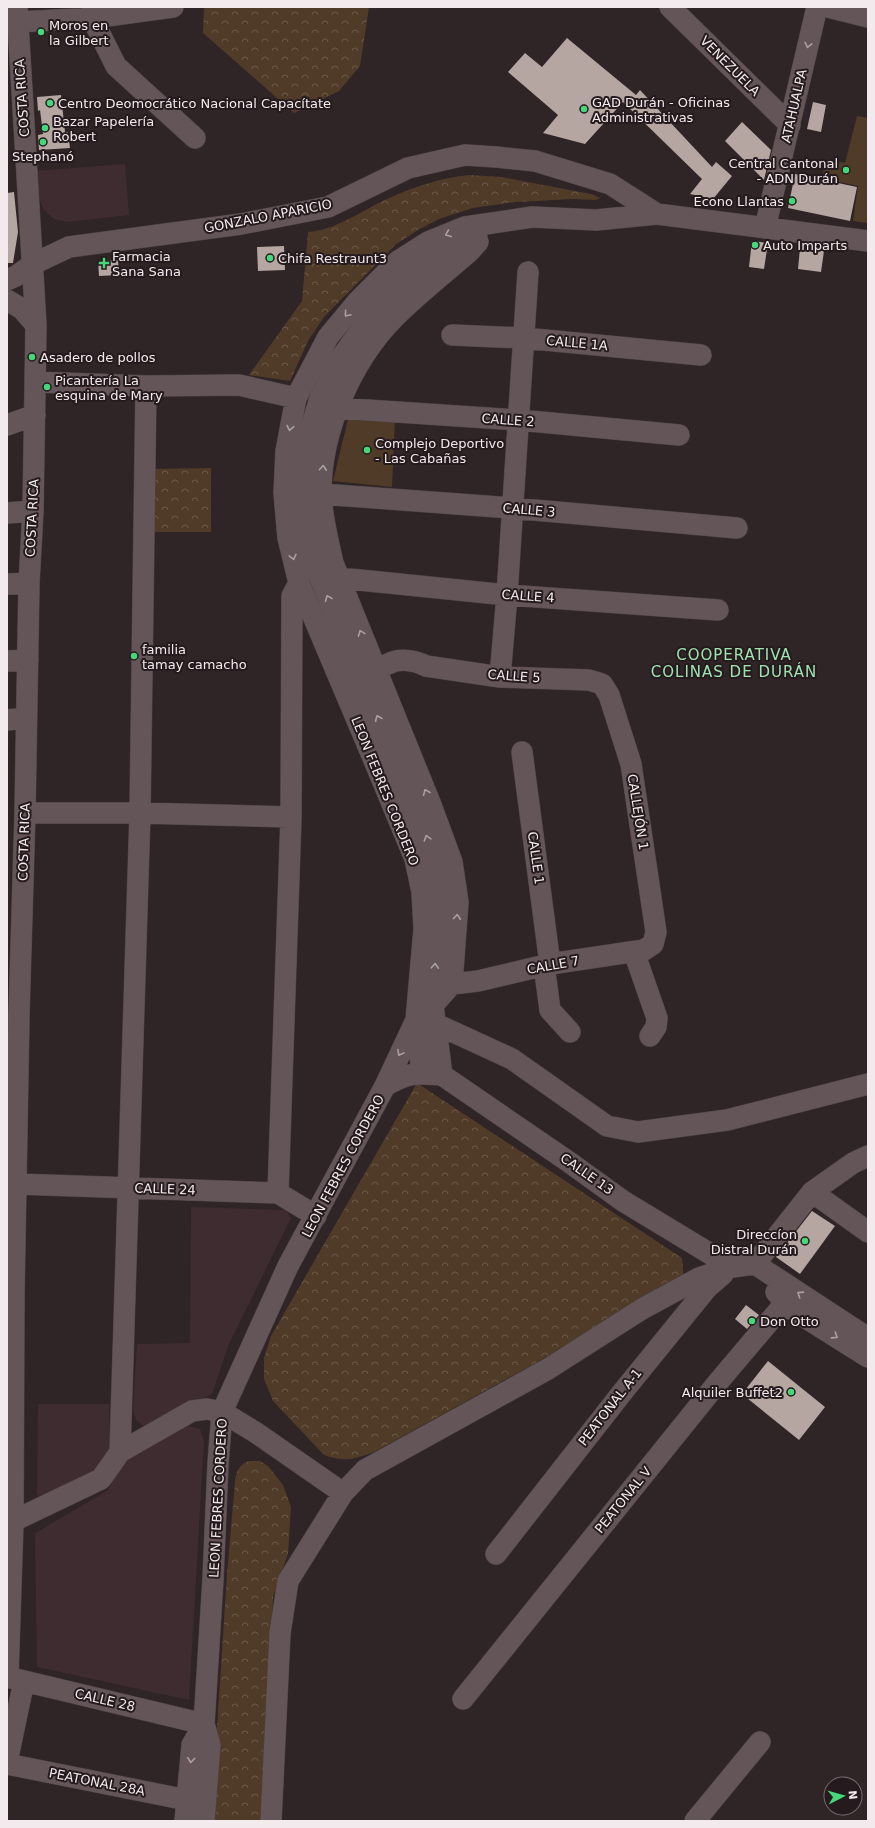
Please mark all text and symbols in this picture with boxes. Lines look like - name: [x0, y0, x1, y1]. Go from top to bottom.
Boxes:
- place label: Moros en la Gilbert: [49, 18, 109, 48]
- marker: Moros en la Gilbert: [36, 27, 46, 37]
- street label: VENEZUELA: [697, 33, 763, 99]
- one-way arrow: [805, 42, 813, 48]
- street label: COSTA RICA: [12, 58, 32, 138]
- street label: ATAHUALPA: [778, 68, 810, 144]
- place label: GAD Durán - Oficinas Administrativas: [592, 95, 730, 125]
- place label: Centro Deomocrático Nacional Capacítate: [58, 96, 331, 111]
- marker: Centro Deomocrático Nacional Capacítate: [45, 98, 55, 108]
- marker: GAD Durán - Oficinas Administrativas: [579, 104, 589, 114]
- place label: Bazar Papelería Robert: [53, 114, 154, 144]
- marker: Bazar Papelería Robert: [40, 123, 50, 133]
- marker: Stephanó: [38, 137, 48, 147]
- place label: Stephanó: [12, 149, 74, 164]
- place label: Central Cantonal - ADN Durán: [728, 156, 838, 186]
- marker: Central Cantonal - ADN Durán: [841, 165, 851, 175]
- place label: Econo Llantas: [693, 194, 784, 209]
- street label: GONZALO APARICIO: [203, 196, 333, 236]
- marker: Econo Llantas: [787, 196, 797, 206]
- one-way arrow: [444, 229, 452, 237]
- place label: Auto Imparts: [763, 238, 847, 253]
- marker: Auto Imparts: [750, 240, 760, 250]
- place label: Farmacia Sana Sana: [112, 249, 181, 279]
- place label: Chifa Restraunt3: [278, 251, 387, 266]
- marker: Chifa Restraunt3: [265, 253, 275, 263]
- marker: Farmacia Sana Sana: [99, 258, 109, 268]
- one-way arrow: [345, 309, 352, 316]
- street label: CALLE 1A: [545, 333, 609, 353]
- place label: Asadero de pollos: [40, 350, 156, 365]
- marker: Asadero de pollos: [27, 352, 37, 362]
- place label: Picantería La esquina de Mary: [55, 373, 163, 403]
- marker: Picantería La esquina de Mary: [42, 382, 52, 392]
- street label: CALLE 2: [481, 411, 535, 429]
- one-way arrow: [287, 425, 295, 431]
- place label: Complejo Deportivo - Las Cabañas: [375, 436, 504, 466]
- marker: Complejo Deportivo - Las Cabañas: [362, 445, 372, 455]
- one-way arrow: [319, 465, 328, 471]
- street label: COSTA RICA: [22, 478, 42, 558]
- street label: CALLE 3: [502, 500, 556, 520]
- one-way arrow: [288, 554, 296, 560]
- street label: CALLE 4: [501, 587, 555, 605]
- one-way arrow: [325, 594, 333, 602]
- one-way arrow: [358, 630, 366, 638]
- place label: familia tamay camacho: [142, 642, 247, 672]
- district label: COOPERATIVA COLINAS DE DURÁN: [651, 646, 817, 681]
- marker: familia tamay camacho: [129, 651, 139, 661]
- street label: CALLE 5: [487, 667, 541, 685]
- street label: LEON FEBRES CORDERO: [348, 714, 422, 868]
- one-way arrow: [375, 714, 383, 722]
- street label: CALLEJÓN 1: [625, 773, 651, 851]
- one-way arrow: [423, 789, 431, 797]
- street label: COSTA RICA: [15, 802, 33, 881]
- street label: CALLE 1: [525, 831, 547, 885]
- one-way arrow: [423, 835, 432, 842]
- one-way arrow: [453, 914, 462, 920]
- street label: CALLE 7: [526, 953, 580, 977]
- one-way arrow: [431, 963, 440, 969]
- one-way arrow: [397, 1049, 405, 1056]
- street label: LEON FEBRES CORDERO: [299, 1092, 387, 1240]
- street label: CALLE 13: [558, 1150, 616, 1198]
- street label: CALLE 24: [134, 1180, 196, 1198]
- place label: Direccíon Distral Durán: [711, 1227, 797, 1257]
- marker: Direccíon Distral Durán: [800, 1236, 810, 1246]
- one-way arrow: [798, 1292, 805, 1299]
- place label: Don Otto: [760, 1314, 819, 1329]
- marker: Don Otto: [747, 1316, 757, 1326]
- one-way arrow: [831, 1331, 838, 1339]
- street label: PEATONAL A-1: [575, 1365, 645, 1449]
- place label: Alquiler Buffet2: [682, 1385, 783, 1400]
- marker: Alquiler Buffet2: [786, 1387, 796, 1397]
- street label: LEON FEBRES CORDERO: [206, 1418, 230, 1578]
- street label: PEATONAL V: [592, 1464, 654, 1536]
- street label: CALLE 28: [73, 1686, 137, 1714]
- one-way arrow: [186, 1757, 195, 1763]
- street label: PEATONAL 28A: [48, 1765, 146, 1799]
- north arrow: [823, 1776, 863, 1816]
- text: N: [846, 1790, 859, 1800]

